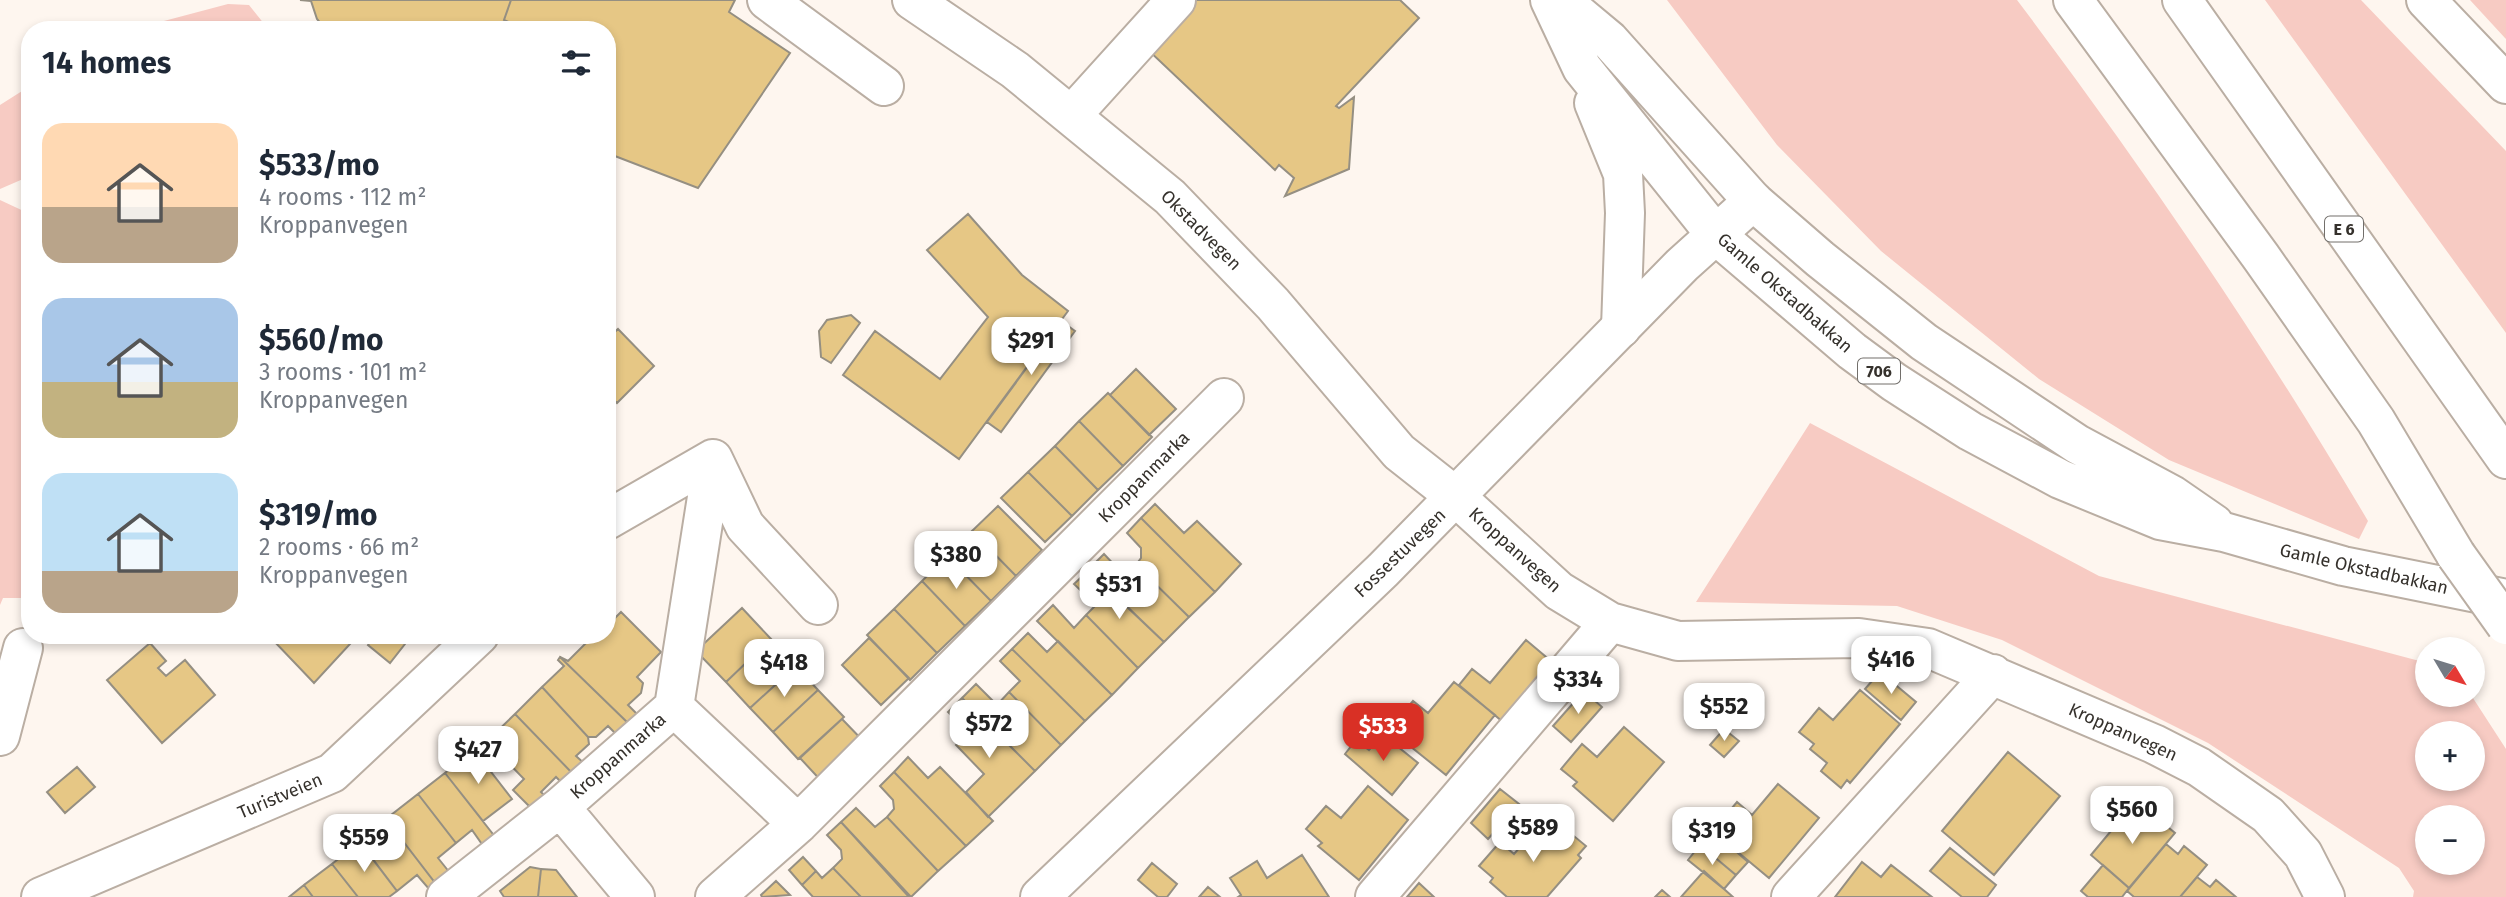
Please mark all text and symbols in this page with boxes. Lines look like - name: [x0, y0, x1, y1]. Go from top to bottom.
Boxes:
- icon: filters: [557, 44, 595, 82]
- text: 14 homes: [42, 45, 171, 81]
- text: $533/mo: [259, 147, 379, 183]
- icon: home: [98, 151, 182, 235]
- text: 4 rooms · 112 m²: [259, 183, 426, 211]
- street label: Okstadvegen: [1156, 185, 1246, 275]
- text: Kroppanvegen: [259, 211, 408, 239]
- road number: E 6: [2325, 216, 2363, 242]
- street label: Gamle Okstadbakkan: [1713, 228, 1857, 358]
- pin: $291: [990, 318, 1072, 377]
- text: $560/mo: [259, 322, 384, 358]
- icon: home: [98, 326, 182, 410]
- text: $291: [1007, 326, 1055, 354]
- text: 3 rooms · 101 m²: [259, 358, 427, 386]
- road number: 706: [1858, 358, 1900, 384]
- text: Kroppanvegen: [259, 386, 408, 414]
- street label: Kroppanmarka: [1094, 427, 1194, 527]
- text: $319/mo: [259, 497, 378, 533]
- icon: home: [98, 501, 182, 585]
- street label: Kroppanvegen: [1464, 503, 1566, 597]
- street label: Fossestuvegen: [1350, 504, 1450, 602]
- pin: $380: [915, 532, 997, 591]
- text: 2 rooms · 66 m²: [259, 533, 419, 561]
- street label: Gamle Okstadbakkan: [2278, 539, 2450, 599]
- text: $380: [930, 540, 982, 568]
- text: Kroppanvegen: [259, 561, 408, 589]
- pin: $531: [1078, 562, 1160, 621]
- text: $531: [1096, 570, 1142, 598]
- pin: $416: [1850, 636, 1932, 696]
- north arrow: [2415, 637, 2485, 707]
- map controls: [2415, 637, 2485, 875]
- pin: $418: [743, 640, 825, 699]
- text: $416: [1867, 645, 1915, 673]
- text: $418: [760, 648, 808, 676]
- pin: $334: [1537, 656, 1619, 716]
- text: $334: [1553, 665, 1603, 693]
- pin: $552: [1683, 684, 1765, 743]
- text: $552: [1700, 692, 1748, 720]
- street label: Kroppanvegen: [2065, 698, 2181, 766]
- pin: $572: [948, 700, 1030, 760]
- pin: $533: [1342, 704, 1424, 763]
- street label: Kroppanmarka: [566, 708, 670, 804]
- text: $572: [966, 709, 1012, 737]
- text: $533: [1359, 712, 1407, 740]
- button: +: [2415, 721, 2485, 791]
- pin: $427: [437, 726, 519, 786]
- text: $427: [454, 735, 502, 763]
- street label: Turistveien: [234, 768, 326, 824]
- pin: $560: [2091, 786, 2173, 846]
- text: $560: [2106, 795, 2158, 823]
- pin: $589: [1492, 804, 1574, 864]
- button: −: [2415, 805, 2485, 875]
- pin: $319: [1671, 808, 1753, 867]
- text: $589: [1508, 813, 1558, 841]
- pin: $559: [323, 814, 405, 874]
- text: $319: [1688, 816, 1736, 844]
- text: $559: [339, 823, 389, 851]

